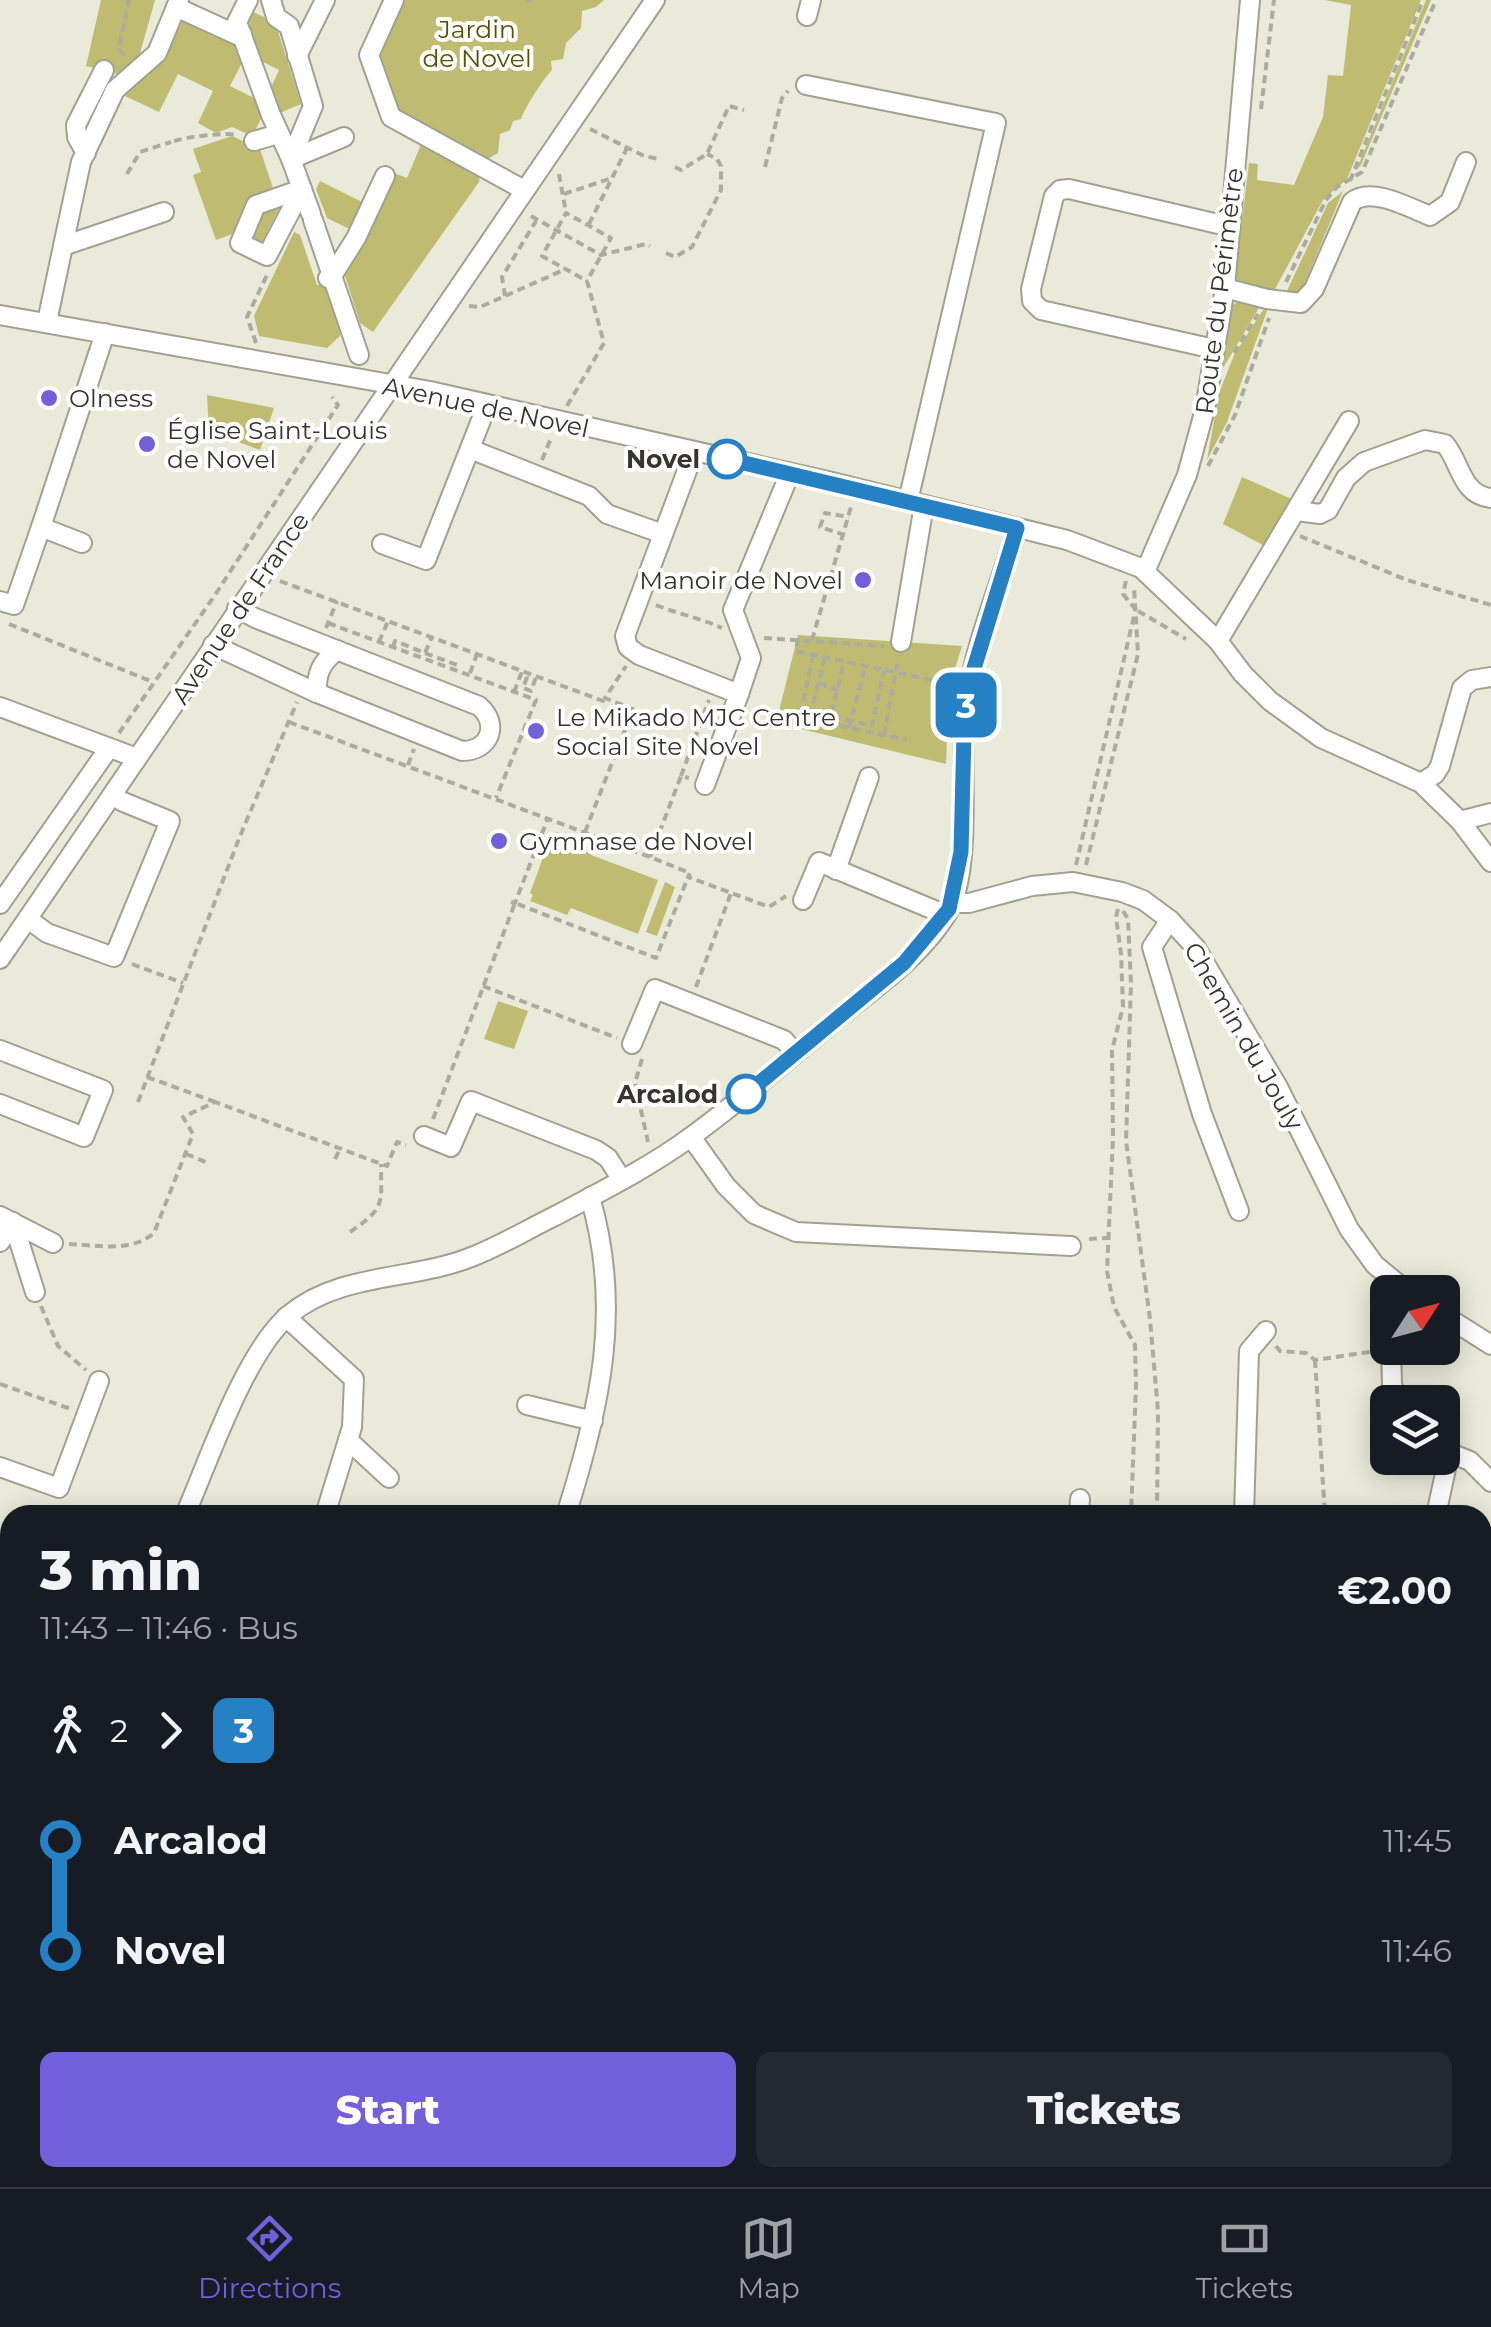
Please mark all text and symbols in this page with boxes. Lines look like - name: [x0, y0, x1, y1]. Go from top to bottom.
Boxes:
- park label: Jardin de Novel: [422, 14, 532, 73]
- street label: Route du Périmètre: [1189, 166, 1249, 416]
- street label: Avenue de Novel: [380, 370, 592, 444]
- place label: Olness: [69, 383, 153, 413]
- marker: Olness: [38, 387, 60, 409]
- place label: Église Saint-Louis de Novel: [167, 415, 387, 474]
- marker: Église Saint-Louis de Novel: [136, 433, 158, 455]
- marker: Novel: [708, 440, 746, 478]
- place label: Novel: [626, 444, 700, 474]
- street label: Avenue de France: [165, 506, 315, 710]
- place label: Manoir de Novel: [639, 565, 843, 595]
- marker: Manoir de Novel: [852, 569, 874, 591]
- line badge: 3: [934, 672, 998, 738]
- text: 3: [956, 684, 976, 727]
- place label: Le Mikado MJC Centre Social Site Novel: [556, 702, 836, 761]
- marker: Le Mikado MJC Centre Social Site Novel: [525, 720, 547, 742]
- place label: Gymnase de Novel: [519, 826, 753, 856]
- marker: Gymnase de Novel: [488, 830, 510, 852]
- street label: Chemin du Jouly: [1178, 937, 1310, 1136]
- marker: Arcalod: [727, 1075, 765, 1113]
- place label: Arcalod: [616, 1079, 718, 1109]
- north arrow: [1370, 1275, 1460, 1365]
- map controls: [1370, 1275, 1460, 1475]
- button: layers: [1370, 1385, 1460, 1475]
- text: 3 min: [40, 1537, 202, 1604]
- text: €2.00: [1337, 1567, 1452, 1614]
- text: 11:43 – 11:46 · Bus: [40, 1608, 298, 1647]
- icon: walk: [40, 1703, 95, 1758]
- icon: forward: [143, 1703, 198, 1758]
- text: 3: [233, 1709, 254, 1752]
- text: 2: [110, 1711, 128, 1750]
- text: Arcalod: [114, 1817, 268, 1864]
- text: 11:45: [1383, 1821, 1452, 1860]
- text: Novel: [114, 1927, 227, 1974]
- text: 11:46: [1381, 1931, 1452, 1970]
- button: Start: [40, 2052, 736, 2167]
- button: Tickets: [756, 2052, 1452, 2167]
- tab: Directions: [198, 2211, 341, 2305]
- tab: Map: [737, 2211, 800, 2305]
- tab: Tickets: [1196, 2211, 1293, 2305]

